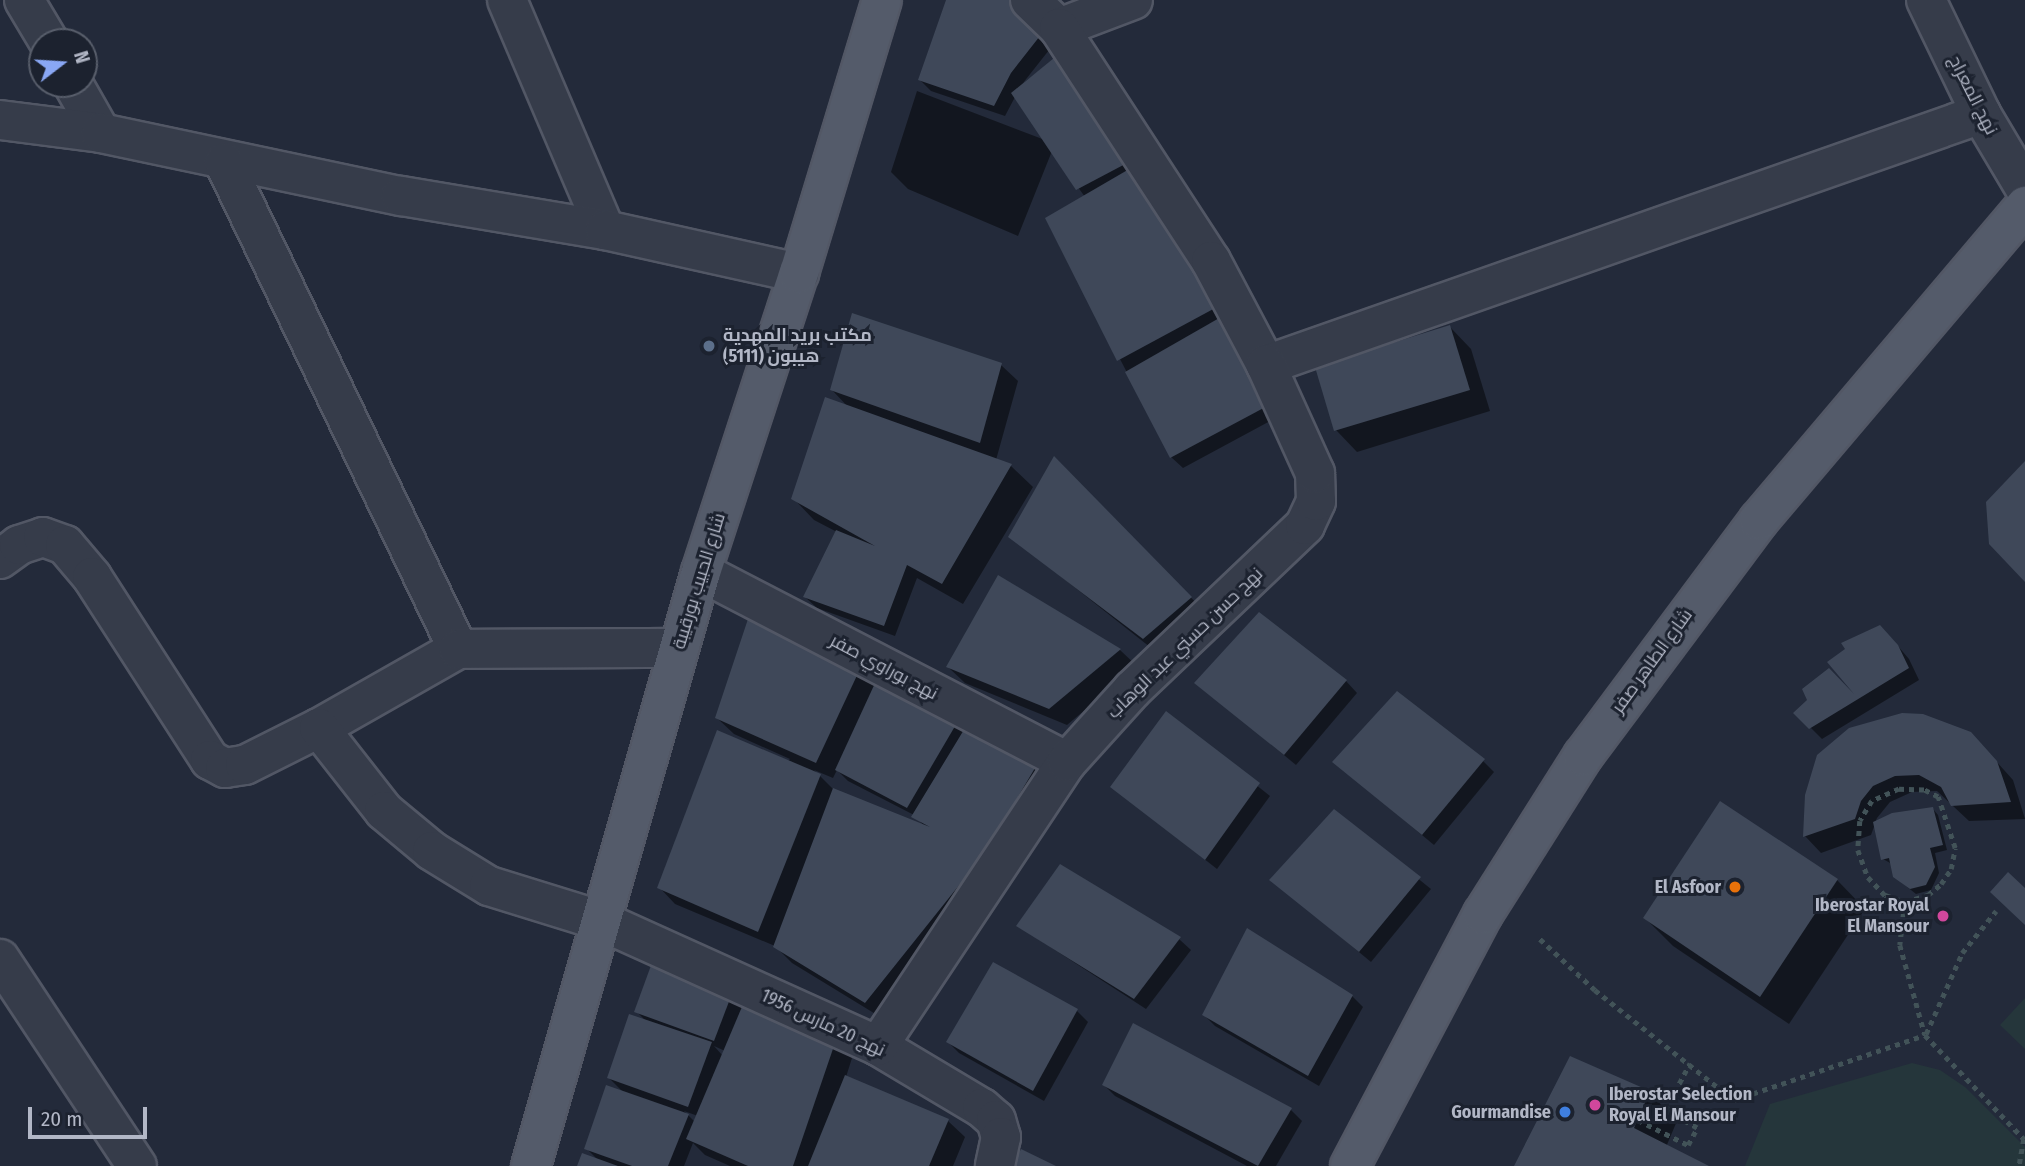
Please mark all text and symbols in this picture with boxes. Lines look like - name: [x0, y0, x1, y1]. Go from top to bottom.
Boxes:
- north arrow: [28, 28, 98, 98]
- text: N: [69, 48, 94, 66]
- street label: نهج المعراج: [1944, 52, 2002, 138]
- place label: مكتب بريد المهدية هيبون (5111): [723, 325, 872, 368]
- marker: مكتب بريد المهدية هيبون (5111): [701, 338, 717, 354]
- street label: شارع الحبيب بورقيبة: [668, 510, 730, 652]
- street label: نهج حسن حسني عبد الوهاب: [1103, 563, 1267, 723]
- street label: شارع الطاهر صفر: [1607, 605, 1697, 717]
- street label: نهج بوراوي صفر: [826, 630, 942, 704]
- place label: El Asfoor: [1655, 876, 1721, 898]
- marker: El Asfoor: [1727, 879, 1743, 895]
- place label: Iberostar Royal El Mansour: [1815, 895, 1929, 937]
- marker: Iberostar Royal El Mansour: [1935, 908, 1951, 924]
- street label: نهج 20 مارس 1956: [758, 985, 888, 1061]
- place label: Iberostar Selection Royal El Mansour: [1609, 1084, 1752, 1126]
- scale bar: [32, 1092, 150, 1136]
- marker: Iberostar Selection Royal El Mansour: [1587, 1097, 1603, 1113]
- place label: Gourmandise: [1451, 1101, 1551, 1123]
- marker: Gourmandise: [1557, 1104, 1573, 1120]
- text: 20 m: [41, 1106, 82, 1132]

